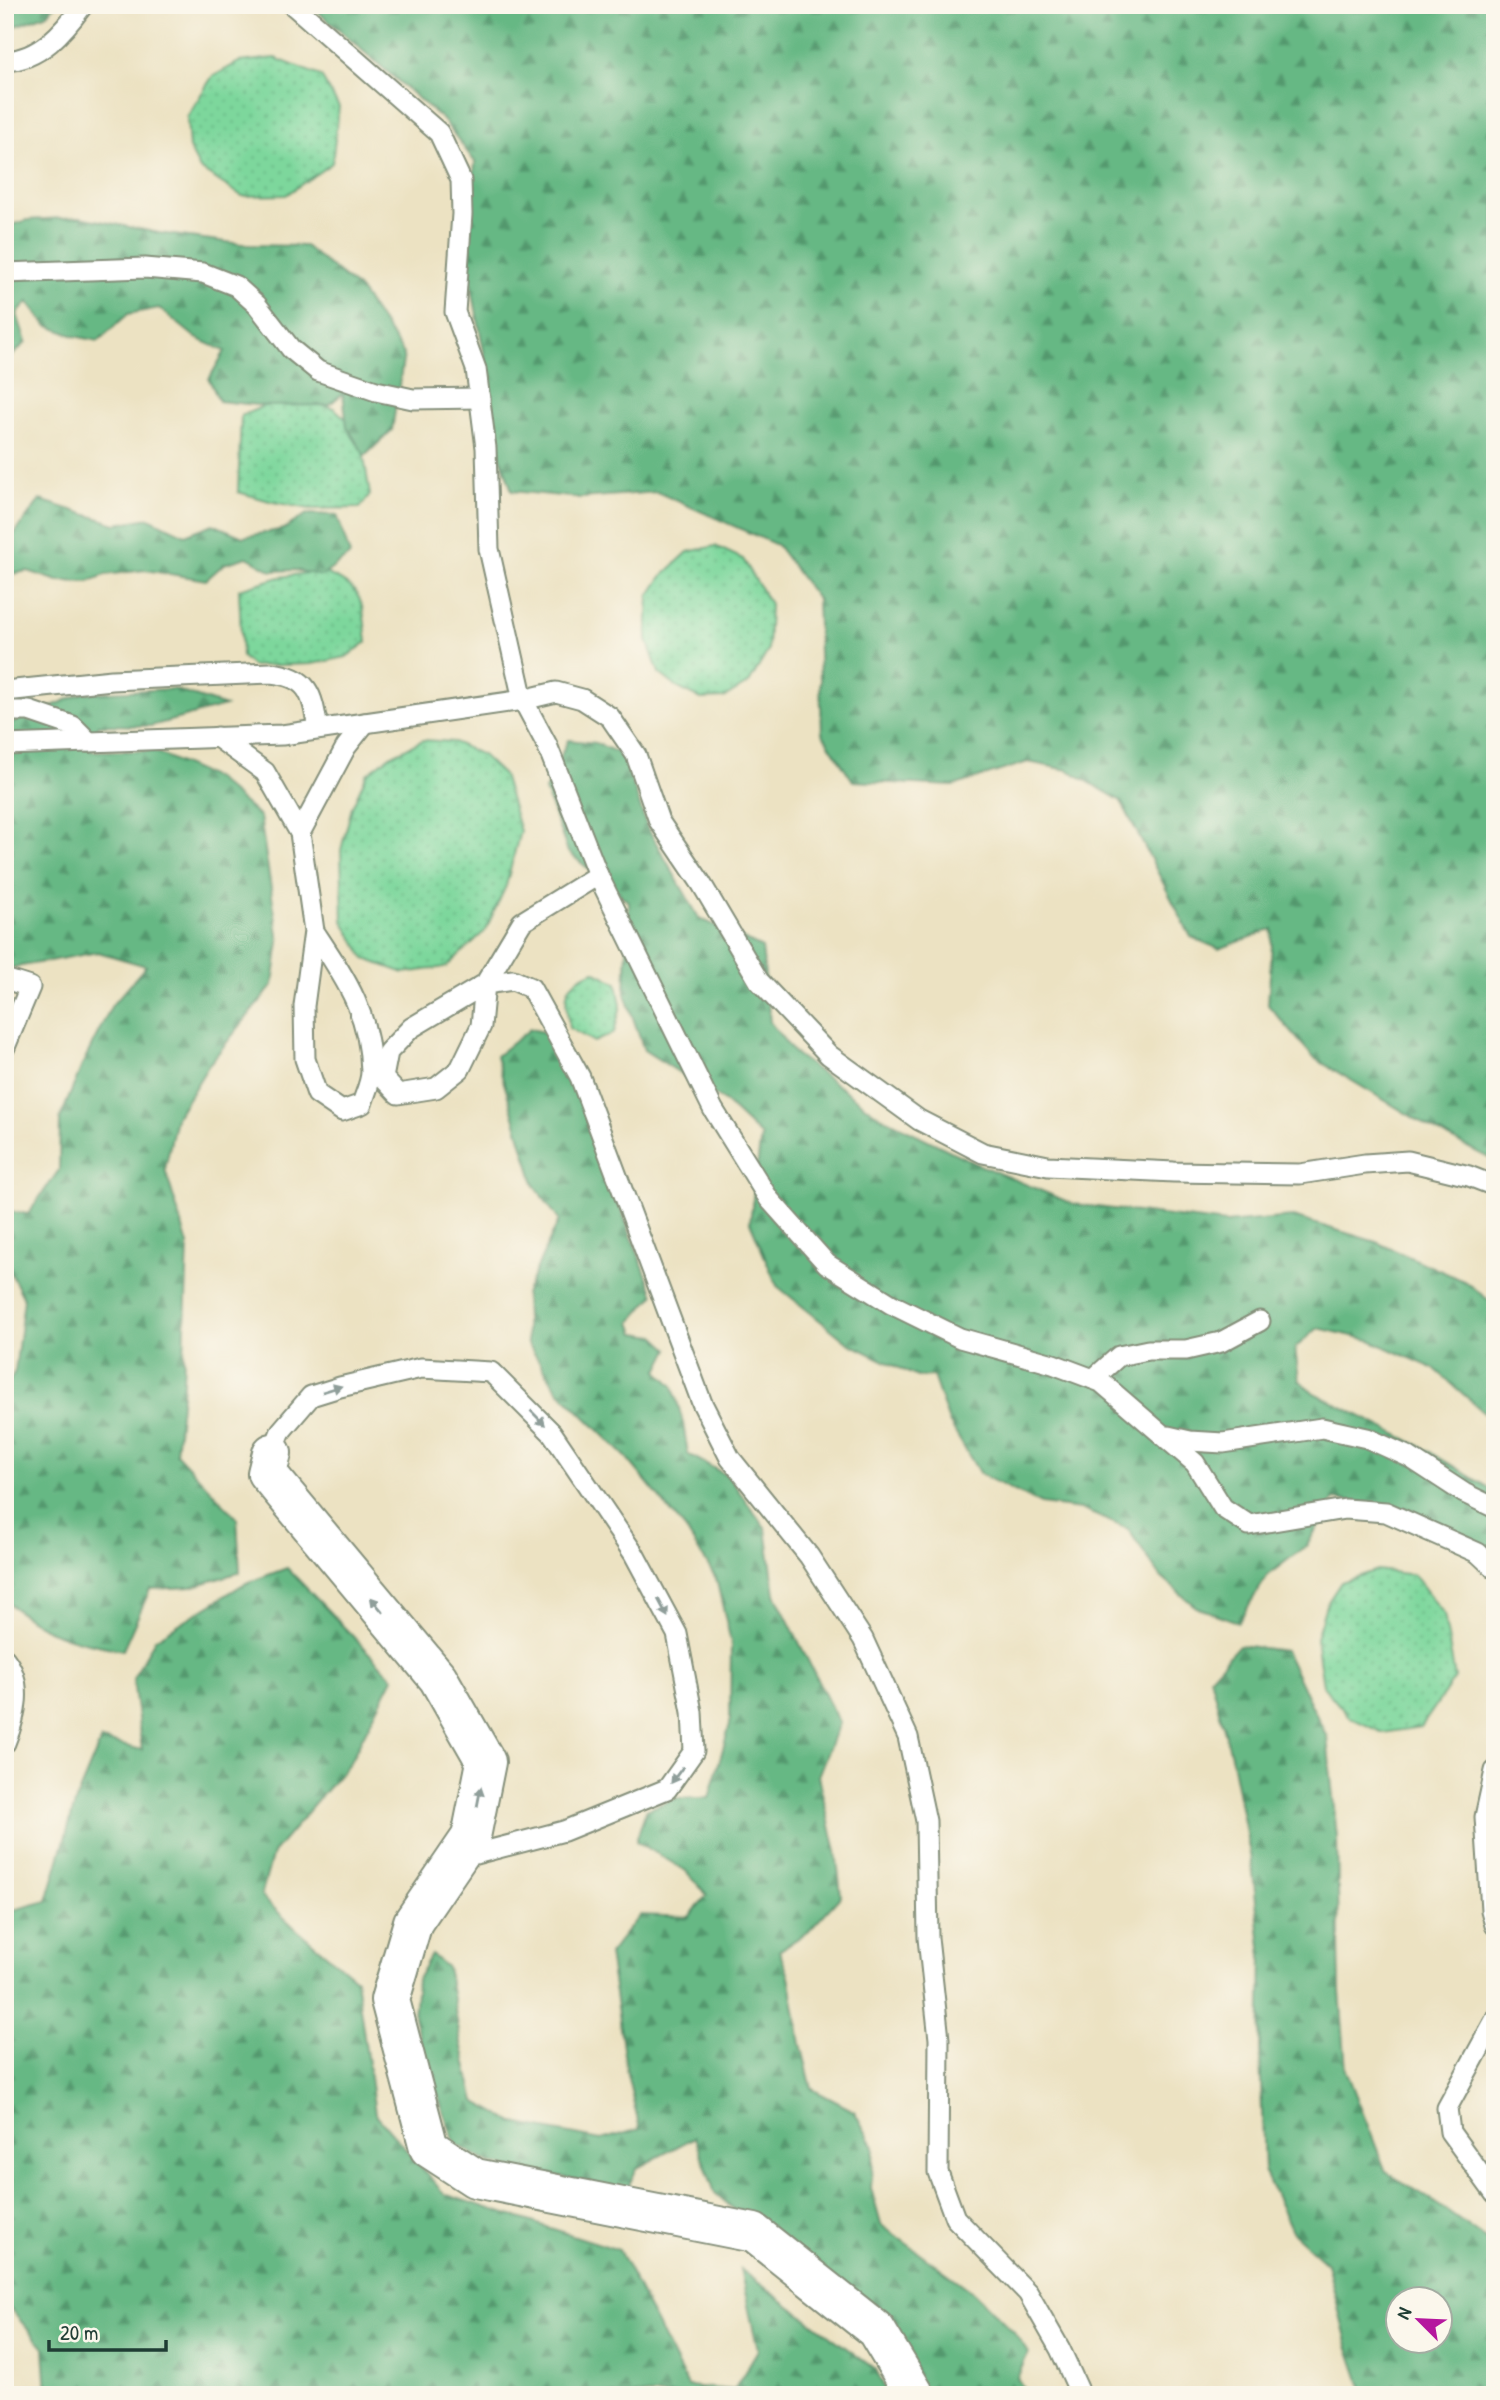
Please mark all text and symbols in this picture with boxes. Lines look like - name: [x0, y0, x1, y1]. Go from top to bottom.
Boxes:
- one-way arrow: [322, 1384, 343, 1394]
- one-way arrow: [529, 1410, 546, 1426]
- one-way arrow: [370, 1596, 385, 1613]
- one-way arrow: [657, 1598, 669, 1618]
- one-way arrow: [670, 1766, 684, 1784]
- one-way arrow: [474, 1786, 485, 1808]
- north arrow: [1384, 2284, 1454, 2354]
- text: N: [1390, 2303, 1417, 2323]
- scale bar: [49, 2309, 166, 2353]
- text: 20 m: [60, 2318, 98, 2347]

